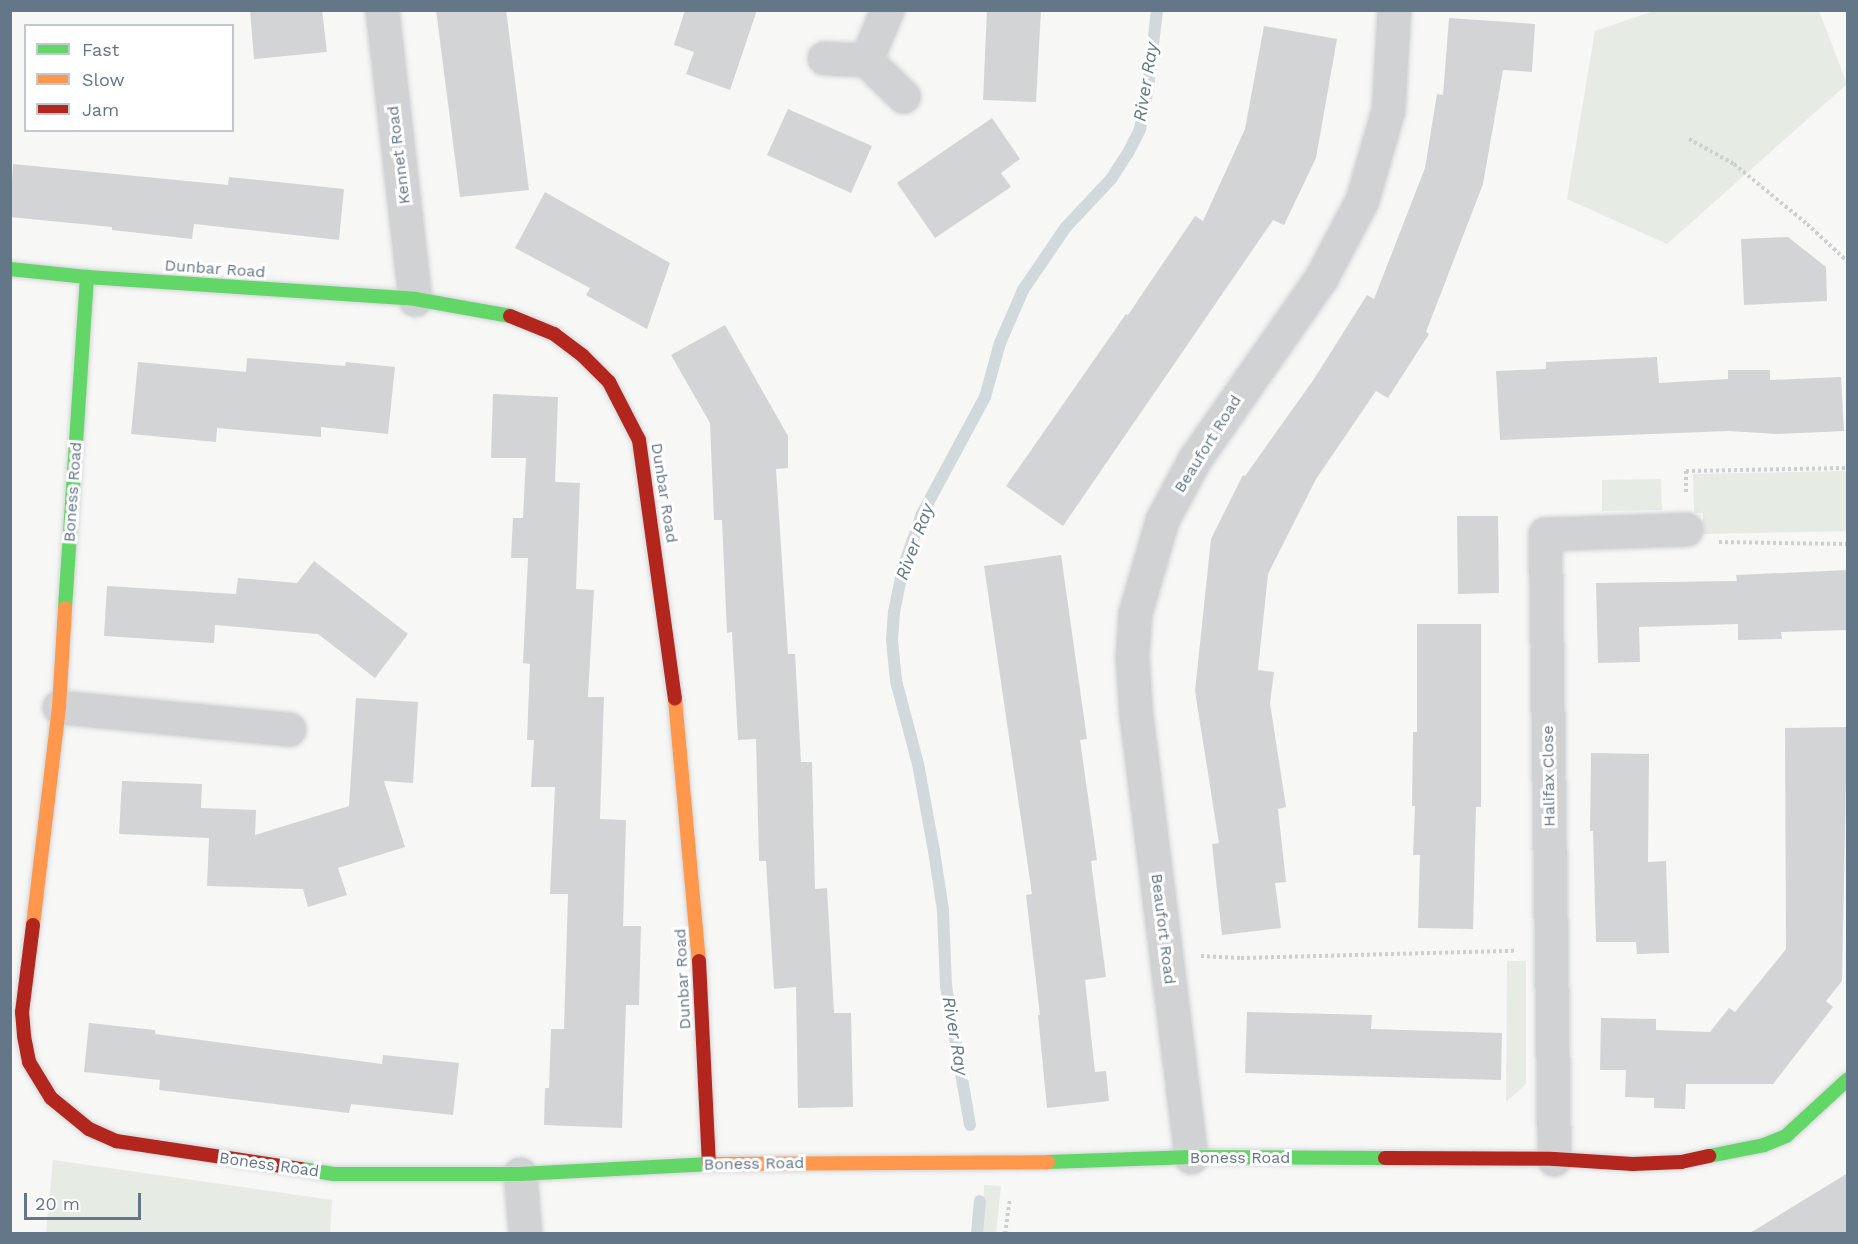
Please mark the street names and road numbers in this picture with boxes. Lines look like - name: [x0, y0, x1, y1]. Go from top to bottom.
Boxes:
- street label: Kennet Road: [383, 105, 415, 205]
- street label: Dunbar Road: [164, 256, 266, 282]
- street label: Beaufort Road: [1170, 392, 1246, 496]
- street label: Boness Road: [60, 441, 86, 543]
- street label: Dunbar Road: [647, 441, 681, 545]
- street label: Halifax Close: [1539, 725, 1559, 827]
- street label: Beaufort Road: [1147, 872, 1179, 986]
- street label: Dunbar Road: [671, 928, 695, 1030]
- street label: Boness Road: [218, 1148, 320, 1182]
- street label: Boness Road: [1190, 1148, 1290, 1168]
- street label: Boness Road: [704, 1154, 804, 1174]

